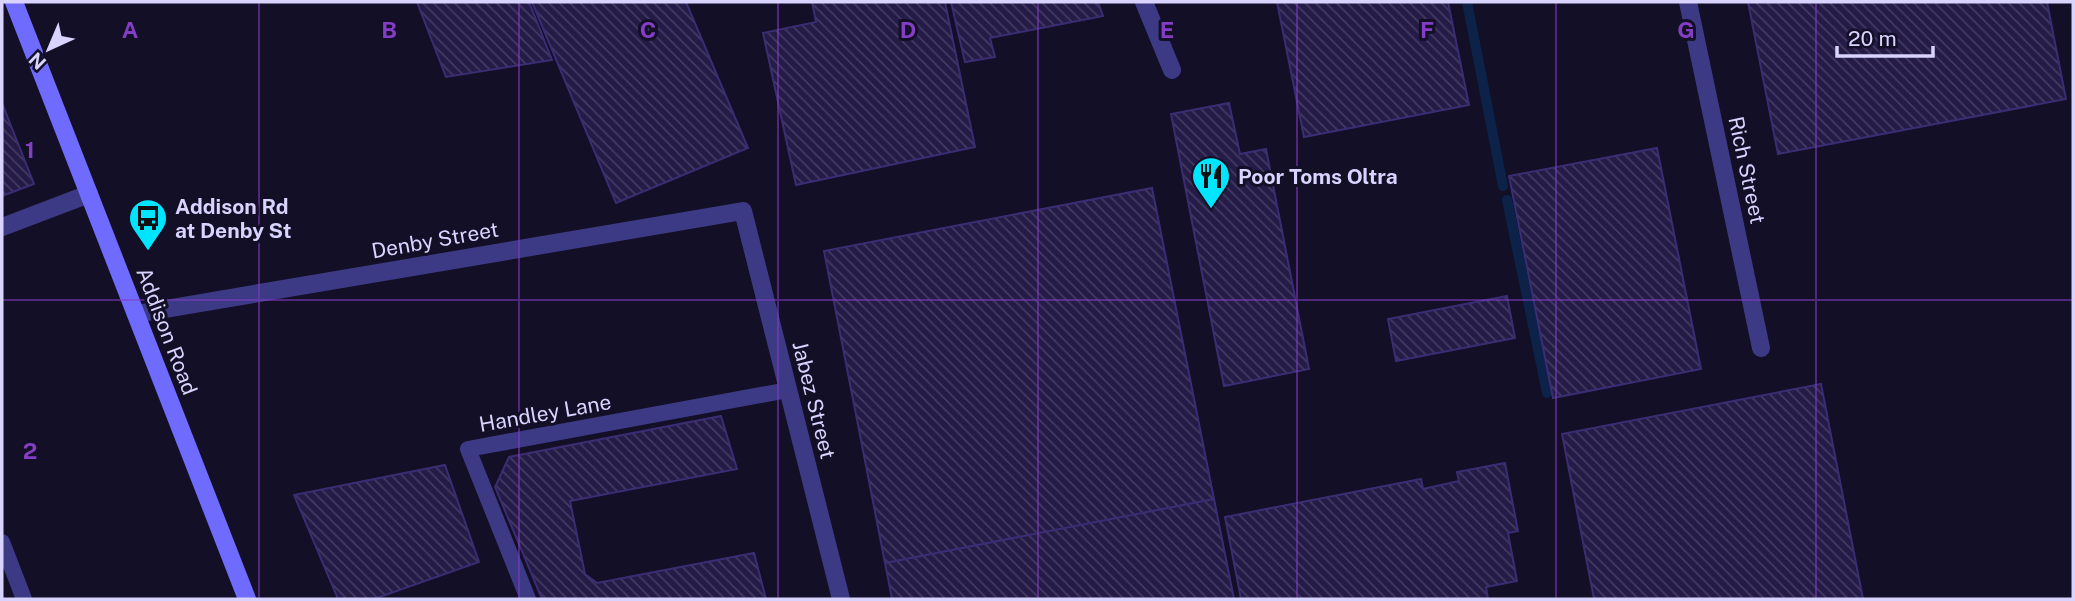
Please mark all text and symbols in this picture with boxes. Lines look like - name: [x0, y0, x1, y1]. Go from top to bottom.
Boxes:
- north arrow: [14, 14, 84, 84]
- scale bar: [1837, 14, 1933, 58]
- text: A: [122, 16, 139, 43]
- text: B: [381, 16, 397, 43]
- text: C: [640, 16, 656, 43]
- text: D: [900, 16, 916, 43]
- text: E: [1160, 16, 1174, 43]
- text: F: [1420, 16, 1434, 43]
- text: G: [1677, 16, 1695, 43]
- text: 20 m: [1848, 26, 1897, 51]
- text: N: [24, 48, 50, 74]
- street label: Rich Street: [1723, 114, 1771, 226]
- text: 1: [25, 136, 35, 163]
- restaurant icon: Poor Toms Oltra: [1190, 155, 1232, 210]
- place label: Poor Toms Oltra: [1238, 164, 1398, 189]
- place label: Addison Rd at Denby St: [175, 194, 292, 243]
- bus stop icon: Addison Rd at Denby St: [127, 197, 169, 252]
- street label: Denby Street: [370, 217, 500, 263]
- street label: Addison Road: [131, 264, 203, 398]
- street label: Jabez Street: [787, 339, 841, 461]
- street label: Handley Lane: [477, 389, 613, 437]
- text: 2: [23, 437, 37, 464]

